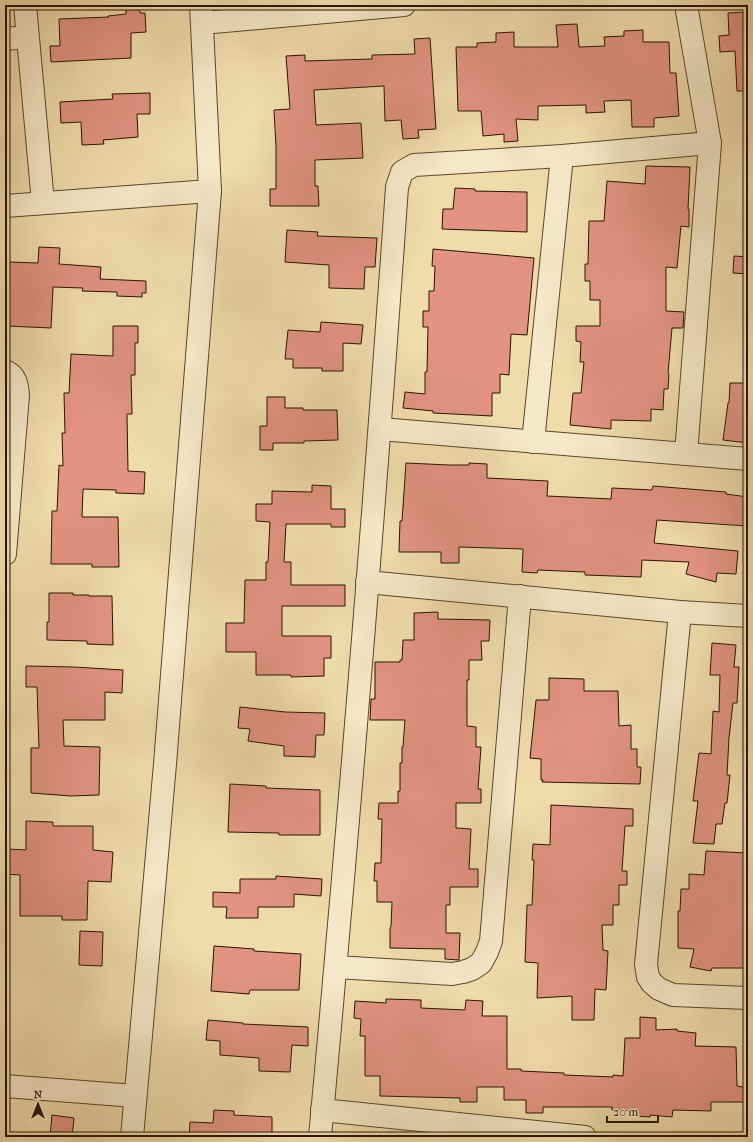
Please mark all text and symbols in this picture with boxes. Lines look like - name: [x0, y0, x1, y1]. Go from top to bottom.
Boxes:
- north arrow: [18, 1084, 58, 1124]
- text: N: [34, 1088, 43, 1101]
- scale bar: [607, 1098, 658, 1124]
- text: 20 m: [613, 1105, 638, 1119]

